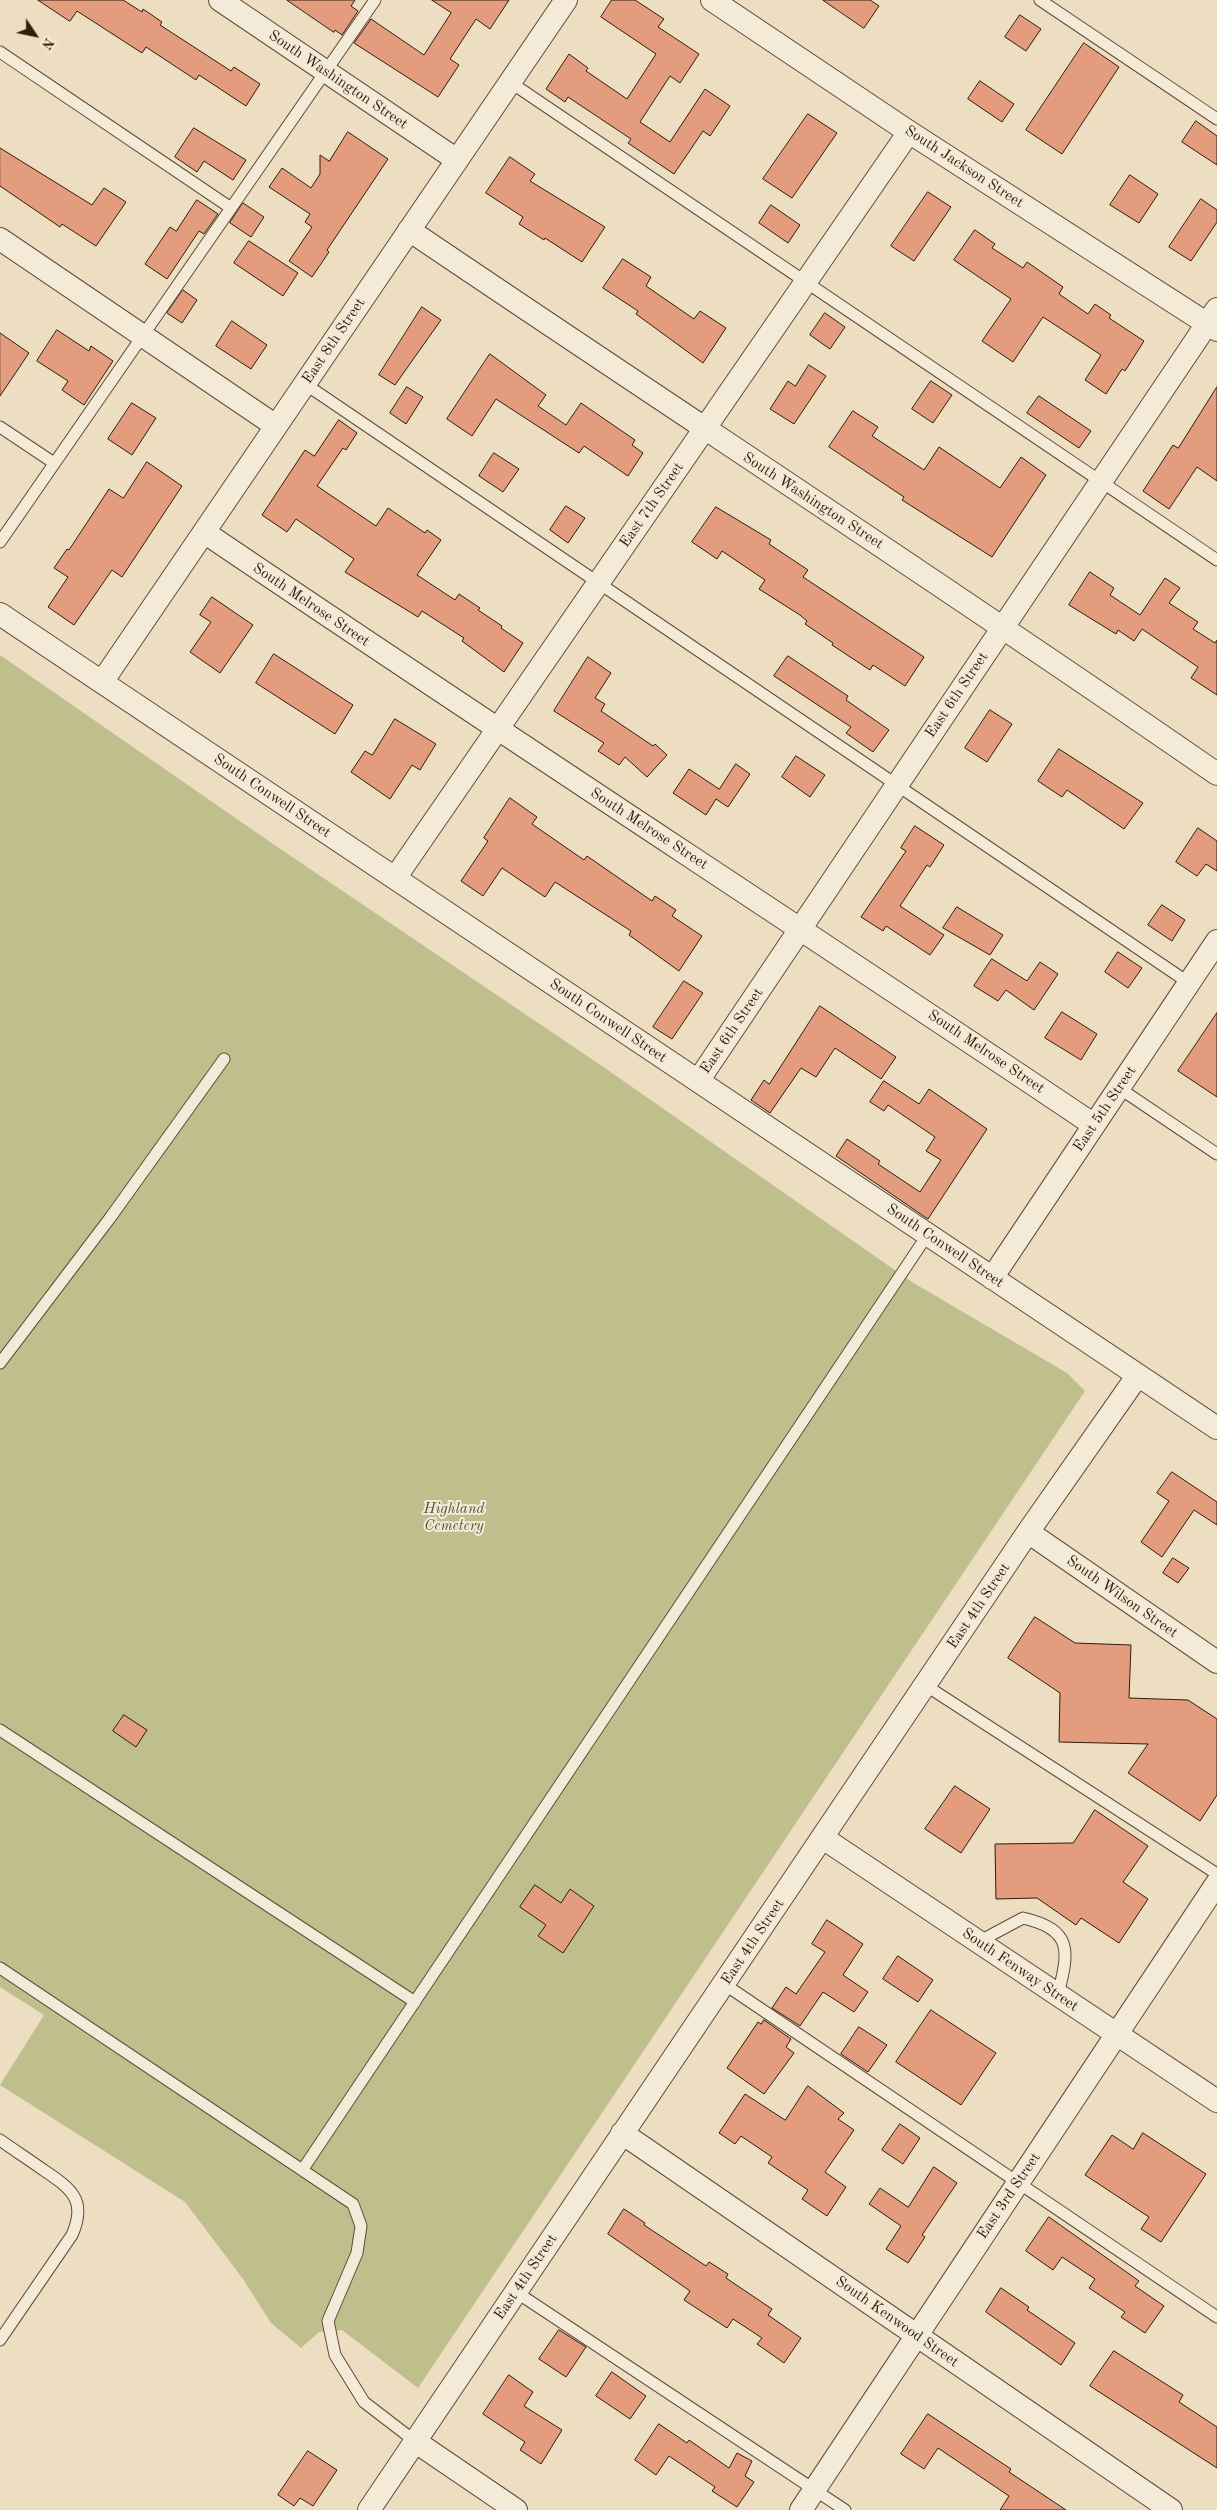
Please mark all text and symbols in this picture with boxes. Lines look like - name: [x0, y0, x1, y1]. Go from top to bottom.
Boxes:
- north arrow: [10, 10, 60, 60]
- street label: South Washington Street: [265, 27, 411, 133]
- text: N: [39, 35, 56, 52]
- street label: South Jackson Street: [901, 122, 1027, 212]
- street label: East 8th Street: [299, 295, 369, 387]
- street label: South Washington Street: [739, 449, 887, 553]
- street label: East 7th Street: [616, 459, 688, 551]
- street label: South Melrose Street: [249, 559, 373, 651]
- street label: East 6th Street: [922, 649, 992, 741]
- street label: South Conwell Street: [210, 750, 334, 842]
- street label: South Melrose Street: [587, 784, 711, 874]
- street label: South Conwell Street: [546, 975, 670, 1067]
- street label: East 6th Street: [697, 985, 767, 1077]
- street label: South Melrose Street: [924, 1006, 1048, 1098]
- street label: East 5th Street: [1070, 1063, 1140, 1155]
- street label: South Conwell Street: [883, 1200, 1007, 1292]
- park label: Highland Cemetery: [424, 1500, 484, 1535]
- street label: South Wilson Street: [1063, 1552, 1181, 1642]
- street label: East 4th Street: [944, 1560, 1014, 1652]
- street label: East 4th Street: [718, 1896, 788, 1988]
- street label: South Fenway Street: [958, 1924, 1082, 2016]
- street label: East 3rd Street: [973, 2149, 1045, 2243]
- street label: East 4th Street: [491, 2231, 561, 2323]
- street label: South Kenwood Street: [832, 2273, 962, 2371]

